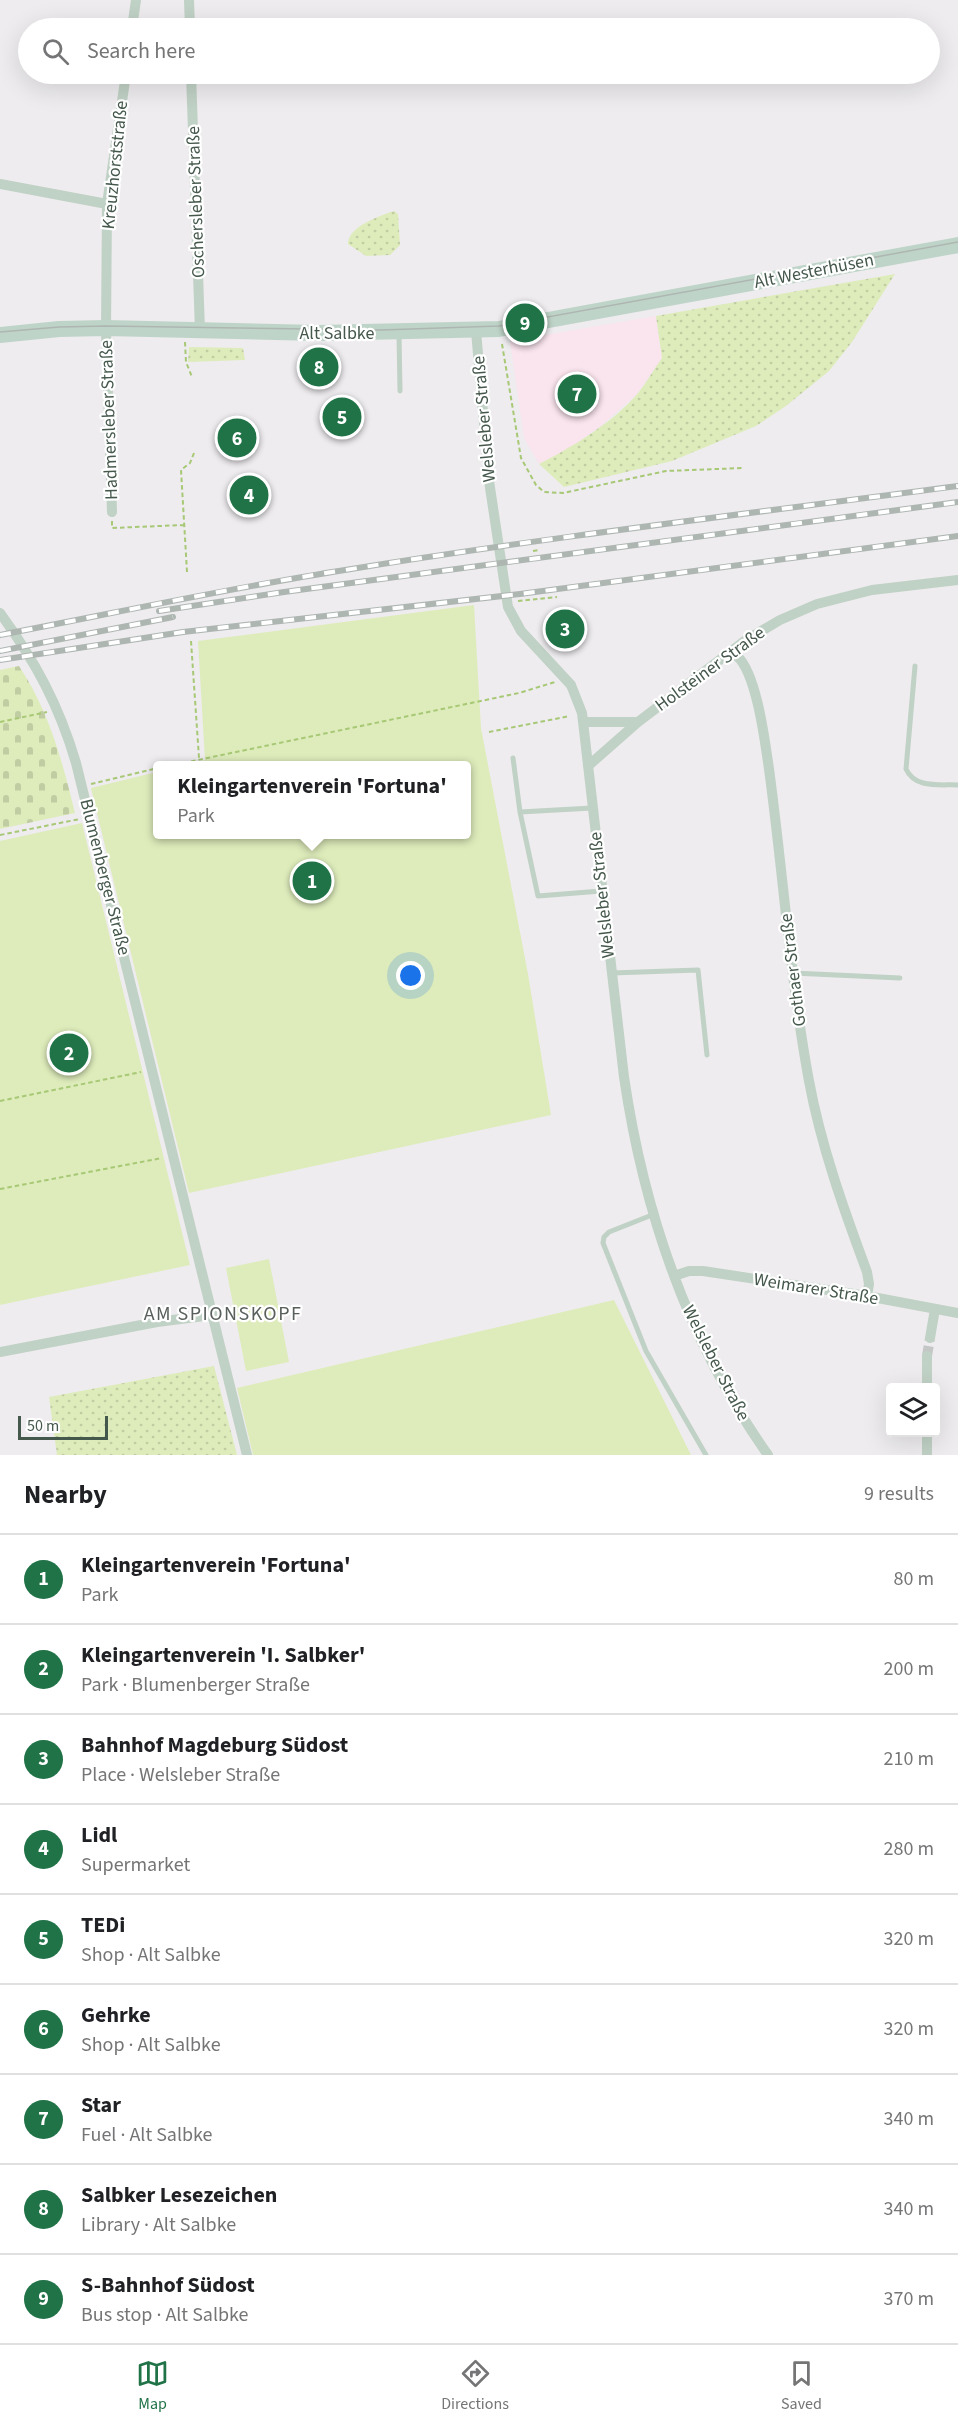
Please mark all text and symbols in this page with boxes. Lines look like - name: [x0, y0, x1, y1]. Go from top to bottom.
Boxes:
- search box: [18, 18, 940, 84]
- icon: search: [39, 35, 72, 68]
- text: Search here: [87, 35, 195, 67]
- street label: Kreuzhorststraße: [96, 99, 134, 231]
- street label: Oschersleber Straße: [181, 126, 211, 278]
- street label: Alt Westerhüsen: [752, 247, 876, 295]
- pin: 9: [506, 300, 544, 346]
- street label: Alt Salbke: [300, 321, 374, 346]
- street label: Hadmersleber Straße: [94, 340, 124, 500]
- pin: 8: [300, 344, 338, 389]
- street label: Welsleber Straße: [466, 355, 502, 483]
- pin: 7: [558, 372, 596, 416]
- pin: 5: [322, 394, 362, 440]
- pin: 6: [218, 416, 256, 460]
- pin: 4: [230, 472, 268, 518]
- pin: 3: [546, 606, 584, 652]
- street label: Holsteiner Straße: [650, 620, 770, 717]
- popup: [153, 761, 471, 839]
- text: Kleingartenverein 'Fortuna': [177, 770, 447, 802]
- street label: Blumenberger Straße: [73, 796, 137, 958]
- text: Park: [177, 802, 215, 830]
- street label: Welsleber Straße: [583, 831, 621, 959]
- pin: 1: [292, 858, 332, 904]
- street label: Gothaer Straße: [774, 912, 812, 1028]
- your location: [396, 961, 425, 990]
- pin: 2: [50, 1030, 88, 1076]
- street label: Weimarer Straße: [752, 1267, 880, 1311]
- district label: AM SPIONSKOPF: [144, 1300, 302, 1328]
- street label: Welsleber Straße: [676, 1301, 756, 1425]
- map controls: [886, 1383, 940, 1437]
- button: layers: [886, 1383, 940, 1437]
- scale bar: [18, 1413, 108, 1440]
- text: 50 m: [27, 1415, 59, 1437]
- text: Nearby: [24, 1476, 107, 1513]
- text: 9 results: [864, 1480, 934, 1508]
- text: Kleingartenverein 'Fortuna': [81, 1549, 351, 1581]
- text: 1: [38, 1565, 49, 1593]
- text: 80 m: [894, 1565, 934, 1593]
- text: Park: [81, 1581, 118, 1609]
- text: Kleingartenverein 'I. Salbker': [81, 1639, 365, 1671]
- text: 2: [38, 1655, 49, 1683]
- text: 200 m: [884, 1655, 934, 1683]
- text: Park · Blumenberger Straße: [81, 1671, 310, 1699]
- text: Bahnhof Magdeburg Südost: [81, 1729, 348, 1761]
- text: 3: [38, 1745, 49, 1773]
- text: 210 m: [884, 1745, 934, 1773]
- text: Place · Welsleber Straße: [81, 1761, 280, 1789]
- text: Lidl: [81, 1819, 117, 1851]
- text: 4: [38, 1835, 49, 1863]
- text: 280 m: [884, 1835, 934, 1863]
- text: Supermarket: [81, 1851, 190, 1879]
- text: TEDi: [81, 1909, 125, 1941]
- text: 5: [38, 1925, 49, 1953]
- text: 320 m: [884, 1925, 934, 1953]
- text: Shop · Alt Salbke: [81, 1941, 221, 1969]
- text: Gehrke: [81, 1999, 151, 2031]
- text: 6: [38, 2015, 49, 2043]
- text: 320 m: [884, 2015, 934, 2043]
- text: Shop · Alt Salbke: [81, 2031, 221, 2059]
- text: Star: [81, 2089, 121, 2121]
- text: 7: [38, 2105, 49, 2133]
- text: 340 m: [884, 2105, 934, 2133]
- text: Fuel · Alt Salbke: [81, 2121, 213, 2149]
- text: Salbker Lesezeichen: [81, 2179, 277, 2211]
- text: 8: [38, 2195, 49, 2223]
- text: 340 m: [884, 2195, 934, 2223]
- text: Library · Alt Salbke: [81, 2211, 236, 2239]
- text: S-Bahnhof Südost: [81, 2269, 255, 2301]
- text: 9: [38, 2285, 49, 2313]
- text: 370 m: [884, 2285, 934, 2313]
- text: Bus stop · Alt Salbke: [81, 2301, 249, 2329]
- tab: Map: [136, 2357, 169, 2415]
- tab: Directions: [441, 2357, 509, 2415]
- tab: Saved: [781, 2357, 822, 2415]

